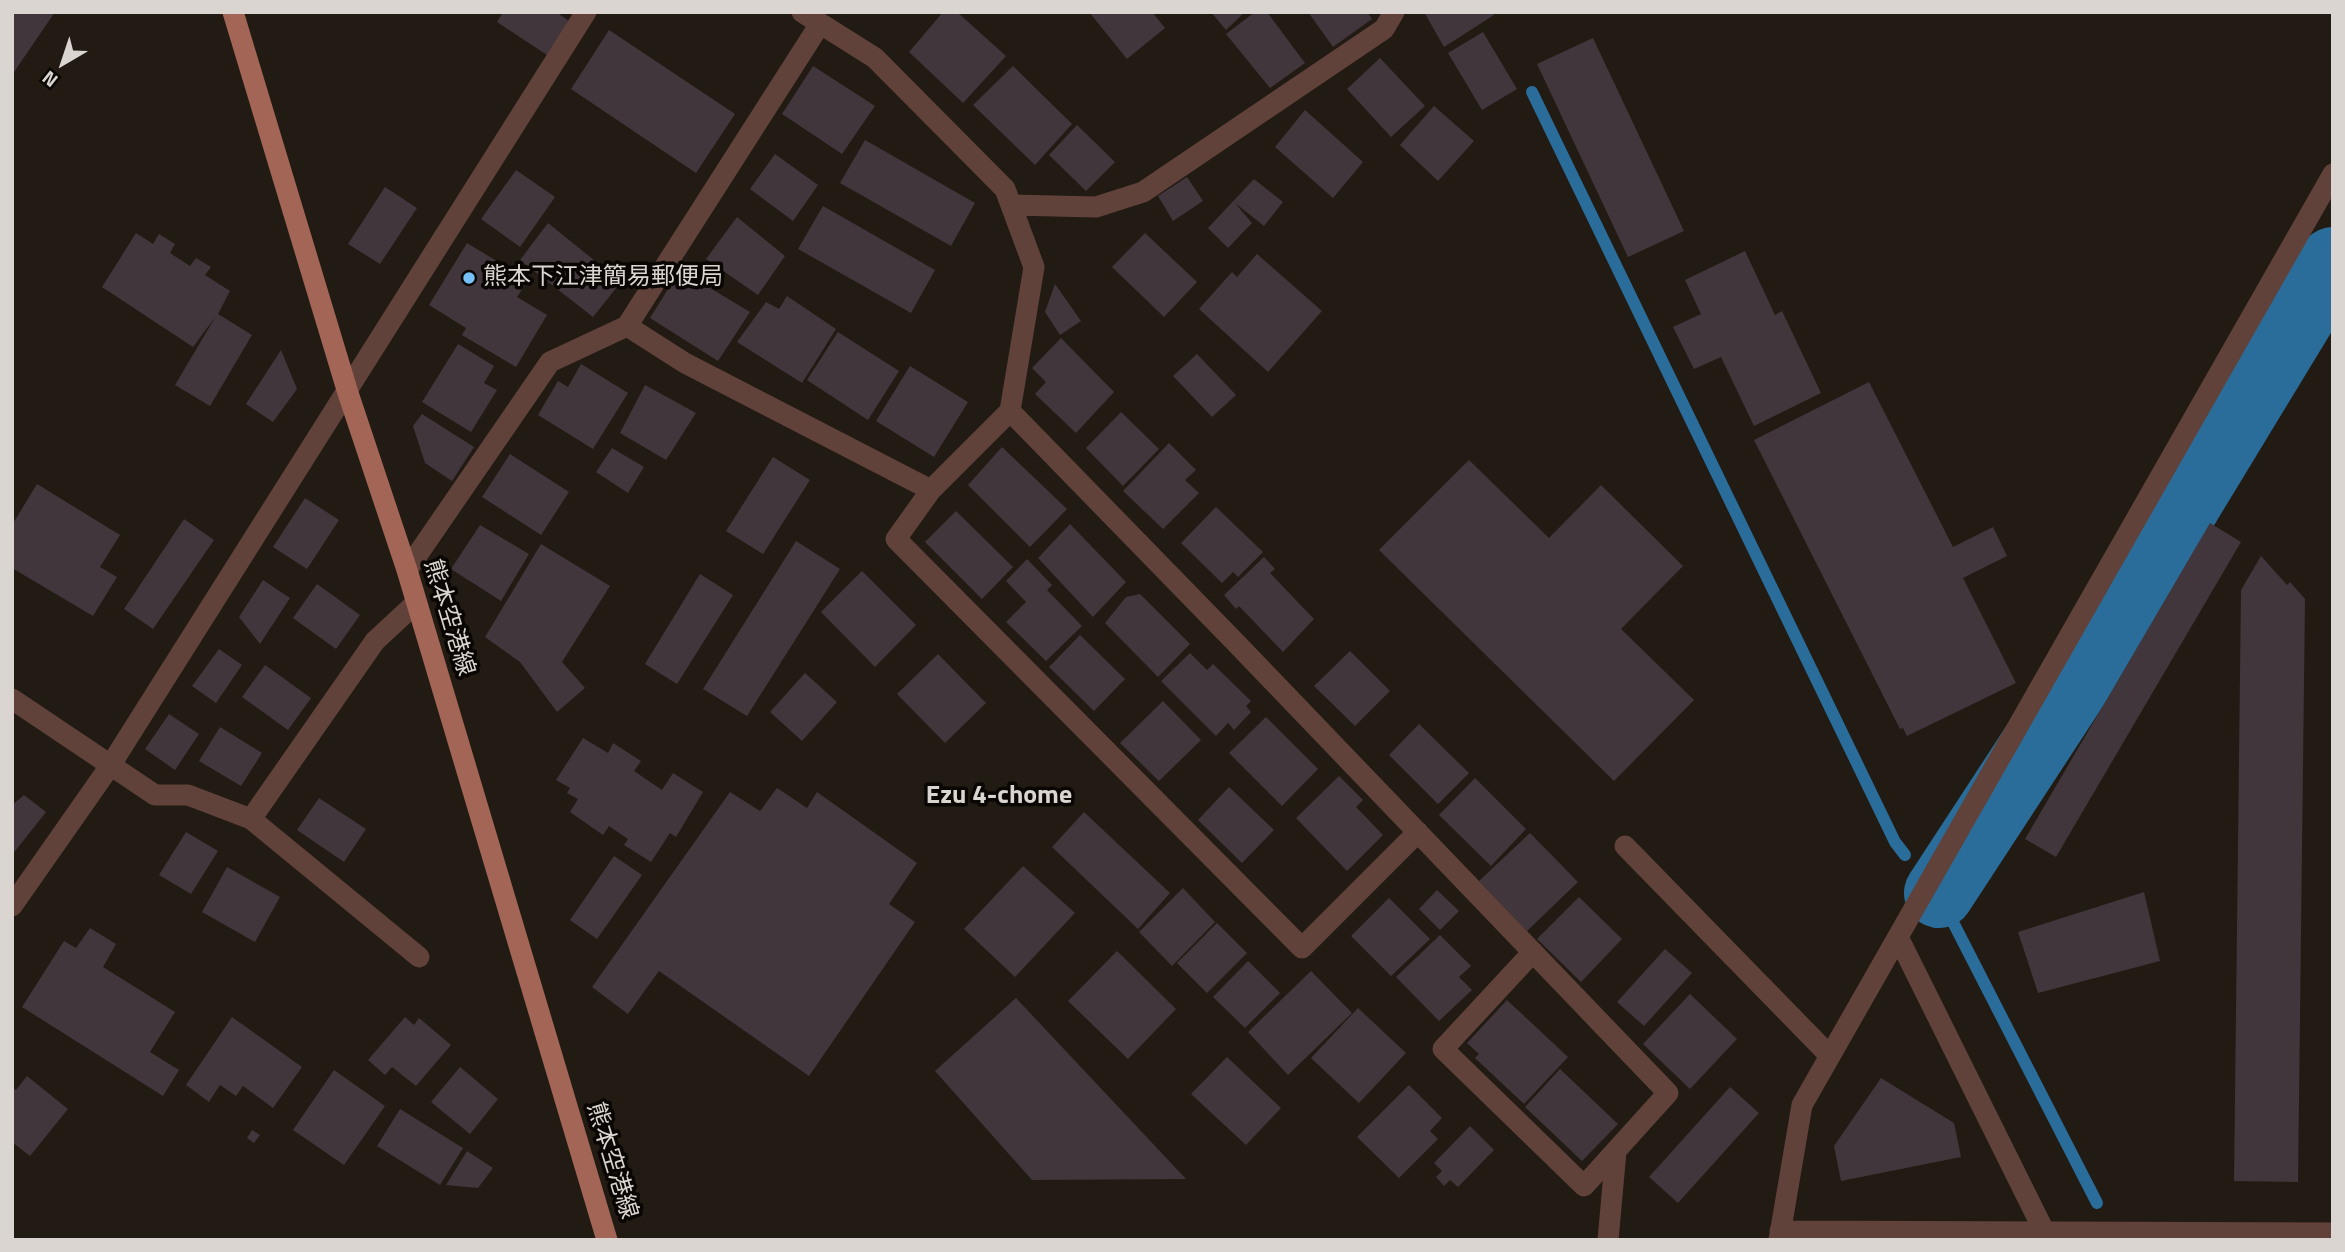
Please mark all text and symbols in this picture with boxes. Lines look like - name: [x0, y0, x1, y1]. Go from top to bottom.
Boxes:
- north arrow: [28, 28, 98, 98]
- text: N: [35, 64, 64, 95]
- place label: 熊本下江津簡易郵便局: [483, 264, 723, 292]
- marker: 熊本下江津簡易郵便局: [461, 270, 477, 286]
- street label: 熊本空港線: [417, 556, 479, 680]
- district label: Ezu 4-chome: [926, 781, 1072, 813]
- street label: 熊本空港線: [580, 1099, 642, 1223]

